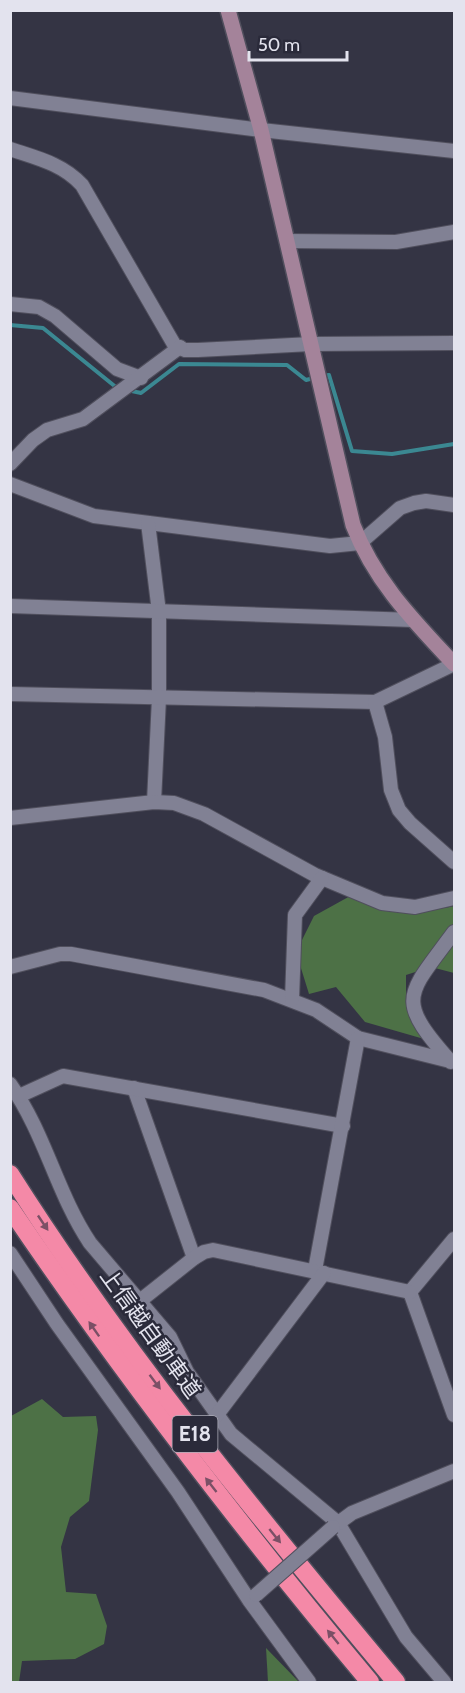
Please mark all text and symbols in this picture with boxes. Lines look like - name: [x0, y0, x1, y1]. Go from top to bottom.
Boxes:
- scale bar: [249, 24, 346, 62]
- text: 50 m: [258, 34, 300, 56]
- one-way arrow: [37, 1214, 49, 1230]
- street label: 上信越自動車道: [94, 1263, 207, 1404]
- one-way arrow: [88, 1322, 100, 1338]
- one-way arrow: [149, 1373, 161, 1389]
- road number: E18: [172, 1416, 218, 1452]
- one-way arrow: [204, 1477, 217, 1493]
- one-way arrow: [268, 1528, 281, 1543]
- one-way arrow: [327, 1630, 339, 1645]

